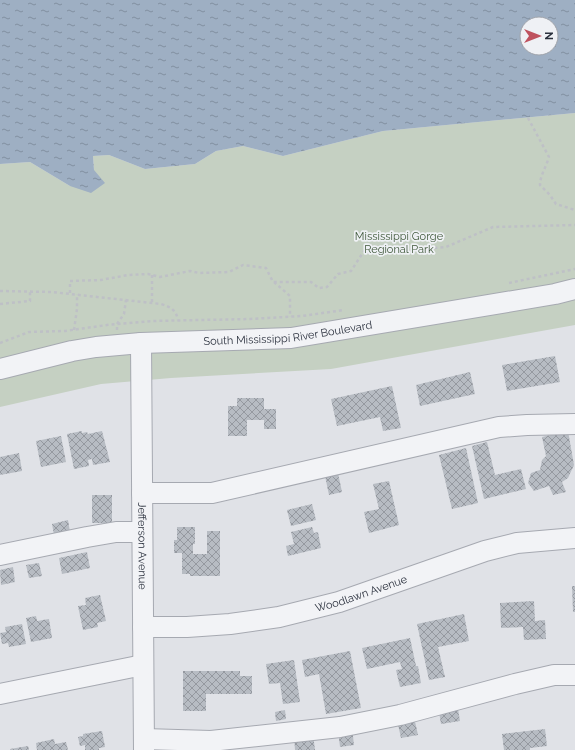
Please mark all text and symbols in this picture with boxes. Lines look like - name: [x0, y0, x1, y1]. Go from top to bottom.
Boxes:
- north arrow: [519, 16, 559, 56]
- text: N: [542, 32, 555, 40]
- park label: Mississippi Gorge Regional Park: [355, 230, 444, 256]
- street label: South Mississippi River Boulevard: [203, 318, 373, 347]
- street label: Jefferson Avenue: [136, 502, 149, 590]
- street label: Woodlawn Avenue: [314, 572, 409, 614]

